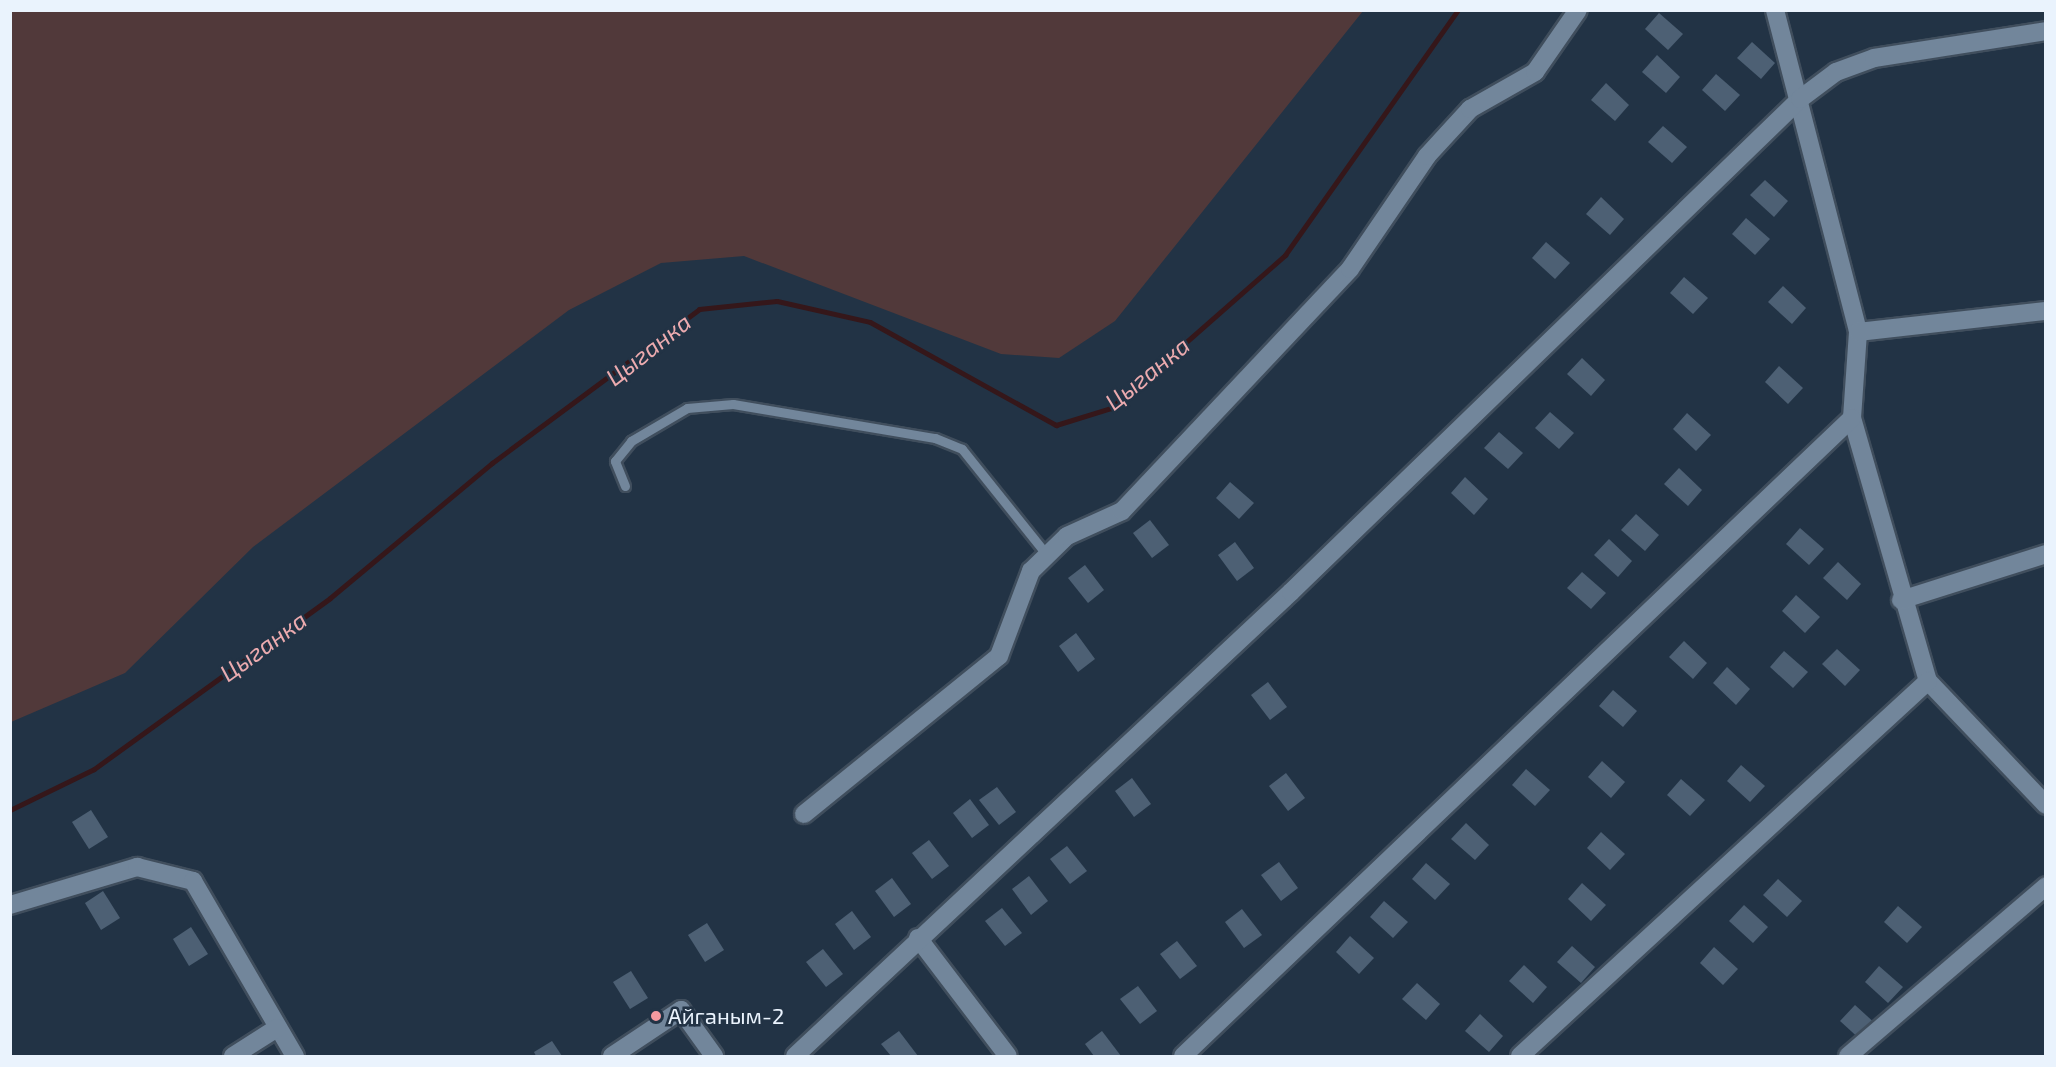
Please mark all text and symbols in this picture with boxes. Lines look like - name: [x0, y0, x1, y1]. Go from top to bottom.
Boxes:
- water label: Цыганка: [600, 307, 696, 391]
- water label: Цыганка: [1099, 330, 1195, 416]
- water label: Цыганка: [214, 605, 312, 687]
- place label: Айганым-2: [668, 1003, 784, 1029]
- marker: Айганым-2: [649, 1009, 663, 1023]

